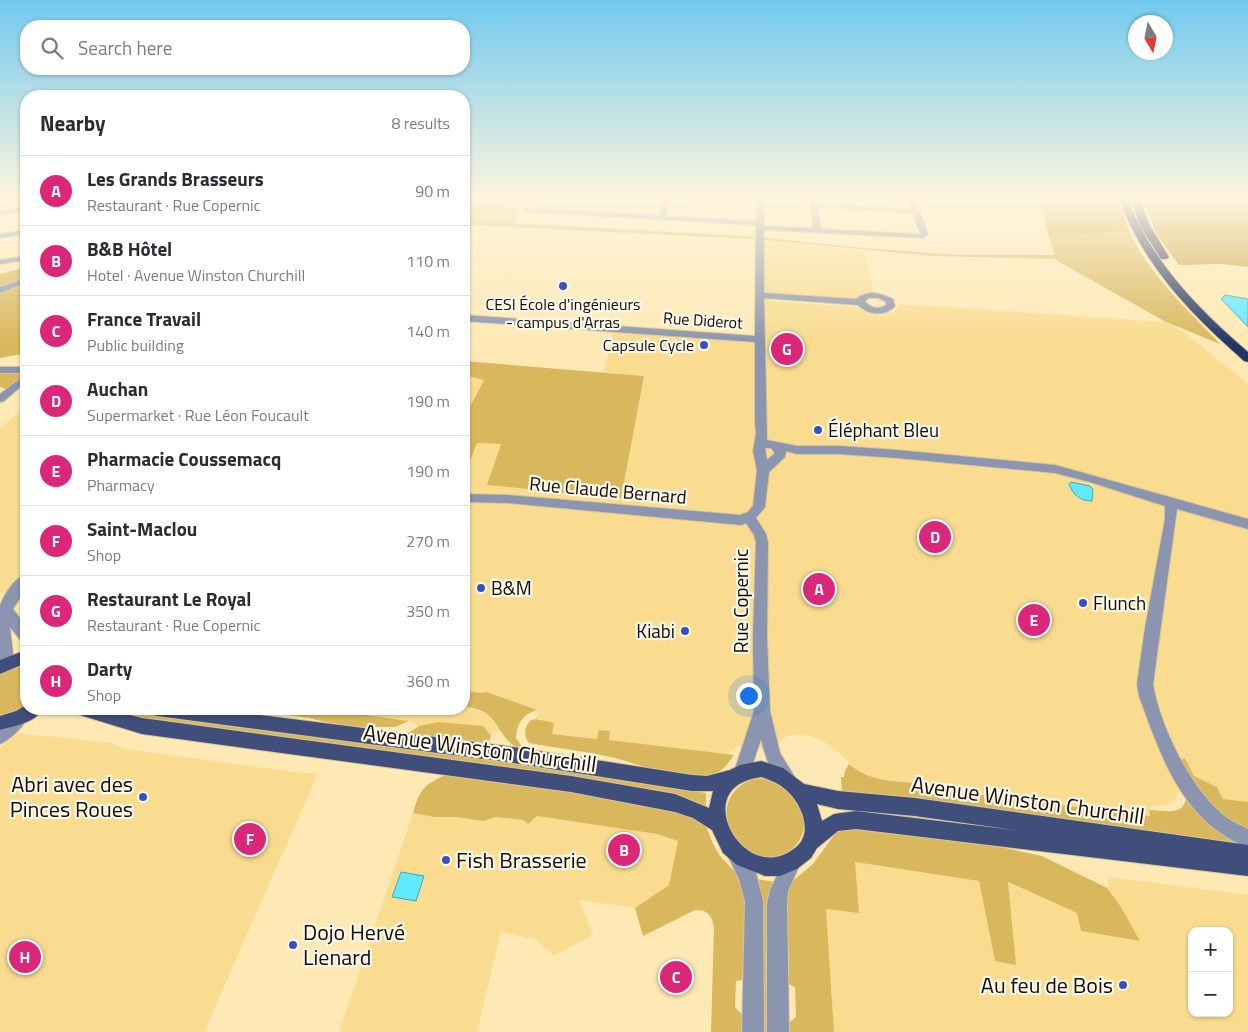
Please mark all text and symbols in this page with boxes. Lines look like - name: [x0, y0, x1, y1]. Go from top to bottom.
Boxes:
- north arrow: [1128, 15, 1173, 60]
- search box: [20, 20, 470, 75]
- text: Search here: [78, 33, 172, 62]
- icon: search: [38, 34, 66, 62]
- text: Nearby: [40, 107, 105, 139]
- text: 8 results: [391, 111, 450, 135]
- text: Les Grands Brasseurs: [87, 164, 264, 193]
- text: A: [51, 179, 61, 203]
- text: 90 m: [415, 179, 450, 203]
- text: Restaurant · Rue Copernic: [87, 193, 261, 217]
- text: B&B Hôtel: [87, 234, 172, 263]
- text: B: [51, 249, 61, 273]
- text: 110 m: [406, 249, 450, 273]
- text: Hotel · Avenue Winston Churchill: [87, 263, 305, 287]
- marker: CESI École d'ingénieurs - campus d'Arras: [557, 280, 569, 292]
- place label: CESI École d'ingénieurs - campus d'Arras: [486, 292, 640, 334]
- text: France Travail: [87, 304, 201, 333]
- street label: Rue Diderot: [662, 305, 744, 335]
- text: C: [52, 319, 60, 343]
- text: 140 m: [406, 319, 450, 343]
- pin: G: [771, 330, 803, 368]
- text: Public building: [87, 333, 184, 357]
- place label: Capsule Cycle: [603, 333, 694, 357]
- marker: Capsule Cycle: [698, 339, 710, 351]
- text: Auchan: [87, 374, 148, 403]
- text: D: [51, 389, 61, 413]
- text: 190 m: [406, 389, 450, 413]
- text: Supermarket · Rue Léon Foucault: [87, 403, 309, 427]
- place label: Éléphant Bleu: [828, 415, 939, 444]
- marker: Éléphant Bleu: [812, 424, 824, 436]
- text: Pharmacie Coussemacq: [87, 444, 281, 473]
- text: E: [52, 459, 60, 483]
- text: 190 m: [406, 459, 450, 483]
- street label: Rue Claude Bernard: [528, 468, 688, 511]
- text: Pharmacy: [87, 473, 155, 497]
- text: Saint-Maclou: [87, 514, 197, 543]
- pin: D: [919, 518, 951, 556]
- text: F: [52, 529, 60, 553]
- text: 270 m: [406, 529, 450, 553]
- text: Shop: [87, 543, 121, 567]
- street label: Rue Copernic: [726, 549, 755, 653]
- pin: A: [803, 570, 835, 608]
- place label: B&M: [491, 573, 532, 602]
- marker: B&M: [475, 582, 487, 594]
- text: Restaurant Le Royal: [87, 584, 251, 613]
- place label: Flunch: [1093, 588, 1146, 617]
- marker: Flunch: [1077, 597, 1089, 609]
- text: G: [51, 599, 61, 623]
- text: 350 m: [406, 599, 450, 623]
- pin: E: [1018, 601, 1050, 639]
- text: Restaurant · Rue Copernic: [87, 613, 261, 637]
- place label: Kiabi: [636, 616, 675, 645]
- marker: Kiabi: [679, 625, 691, 637]
- text: Darty: [87, 654, 132, 683]
- text: H: [51, 669, 61, 693]
- text: 360 m: [406, 669, 450, 693]
- text: Shop: [87, 683, 121, 707]
- your location: [736, 683, 762, 709]
- street label: Avenue Winston Churchill: [361, 715, 599, 781]
- place label: Abri avec des Pinces Roues: [10, 767, 133, 826]
- street label: Avenue Winston Churchill: [909, 767, 1147, 833]
- marker: Abri avec des Pinces Roues: [137, 791, 149, 803]
- pin: F: [234, 820, 266, 858]
- pin: B: [608, 831, 640, 869]
- place label: Fish Brasserie: [456, 843, 587, 877]
- marker: Fish Brasserie: [440, 854, 452, 866]
- place label: Dojo Hervé Lienard: [303, 915, 405, 974]
- map controls: [1188, 927, 1233, 1017]
- button: +: [1188, 927, 1233, 972]
- pin: H: [9, 938, 41, 976]
- marker: Dojo Hervé Lienard: [287, 939, 299, 951]
- pin: C: [660, 958, 692, 996]
- place label: Au feu de Bois: [981, 968, 1113, 1002]
- button: −: [1188, 972, 1233, 1017]
- marker: Au feu de Bois: [1117, 979, 1129, 991]

